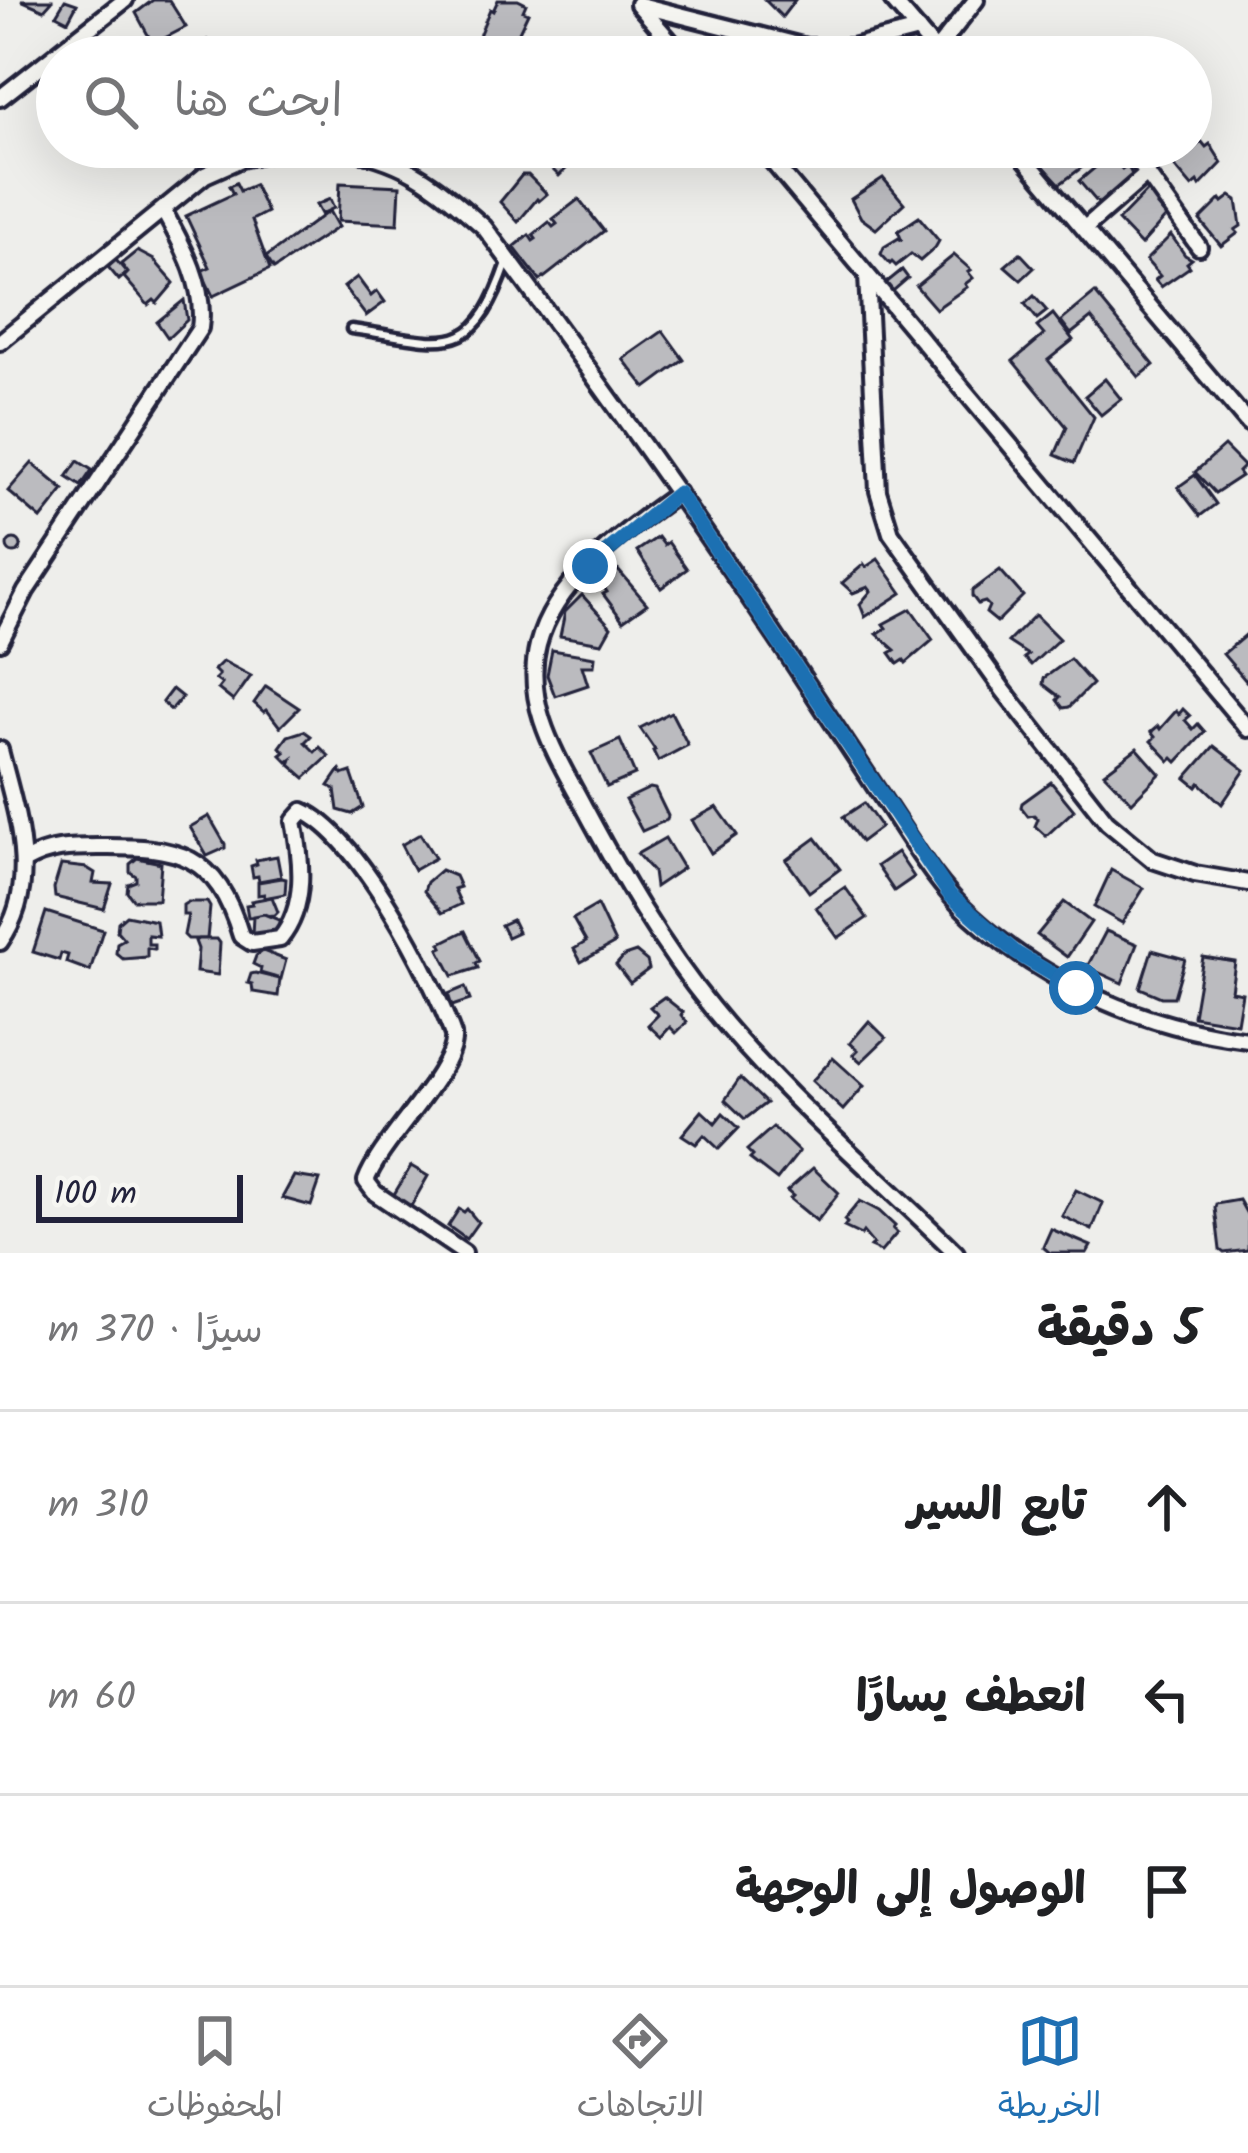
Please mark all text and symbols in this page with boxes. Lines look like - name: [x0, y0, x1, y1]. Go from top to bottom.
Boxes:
- search box: [36, 36, 1212, 168]
- text: ابحث هنا: [174, 67, 342, 139]
- icon: search: [78, 69, 144, 135]
- route end: [563, 539, 617, 593]
- route start: [1049, 961, 1103, 1015]
- scale bar: [36, 1169, 243, 1222]
- text: 100 m: [54, 1169, 137, 1222]
- text: 5 دقيقة: [1037, 1291, 1200, 1372]
- text: سيرًا · 370 m: [48, 1301, 263, 1363]
- text: تابع السير: [908, 1471, 1086, 1543]
- icon: ahead: [1134, 1474, 1200, 1540]
- text: 310 m: [48, 1476, 149, 1538]
- text: انعطف يسارًا: [856, 1663, 1086, 1735]
- icon: left: [1134, 1666, 1200, 1732]
- text: 60 m: [48, 1668, 136, 1730]
- text: الوصول إلى الوجهة: [735, 1855, 1086, 1927]
- icon: arrive: [1134, 1858, 1200, 1924]
- tab: المحفوظات: [147, 2008, 283, 2134]
- tab: الاتجاهات: [577, 2008, 704, 2134]
- tab: الخريطة: [998, 2008, 1101, 2134]

